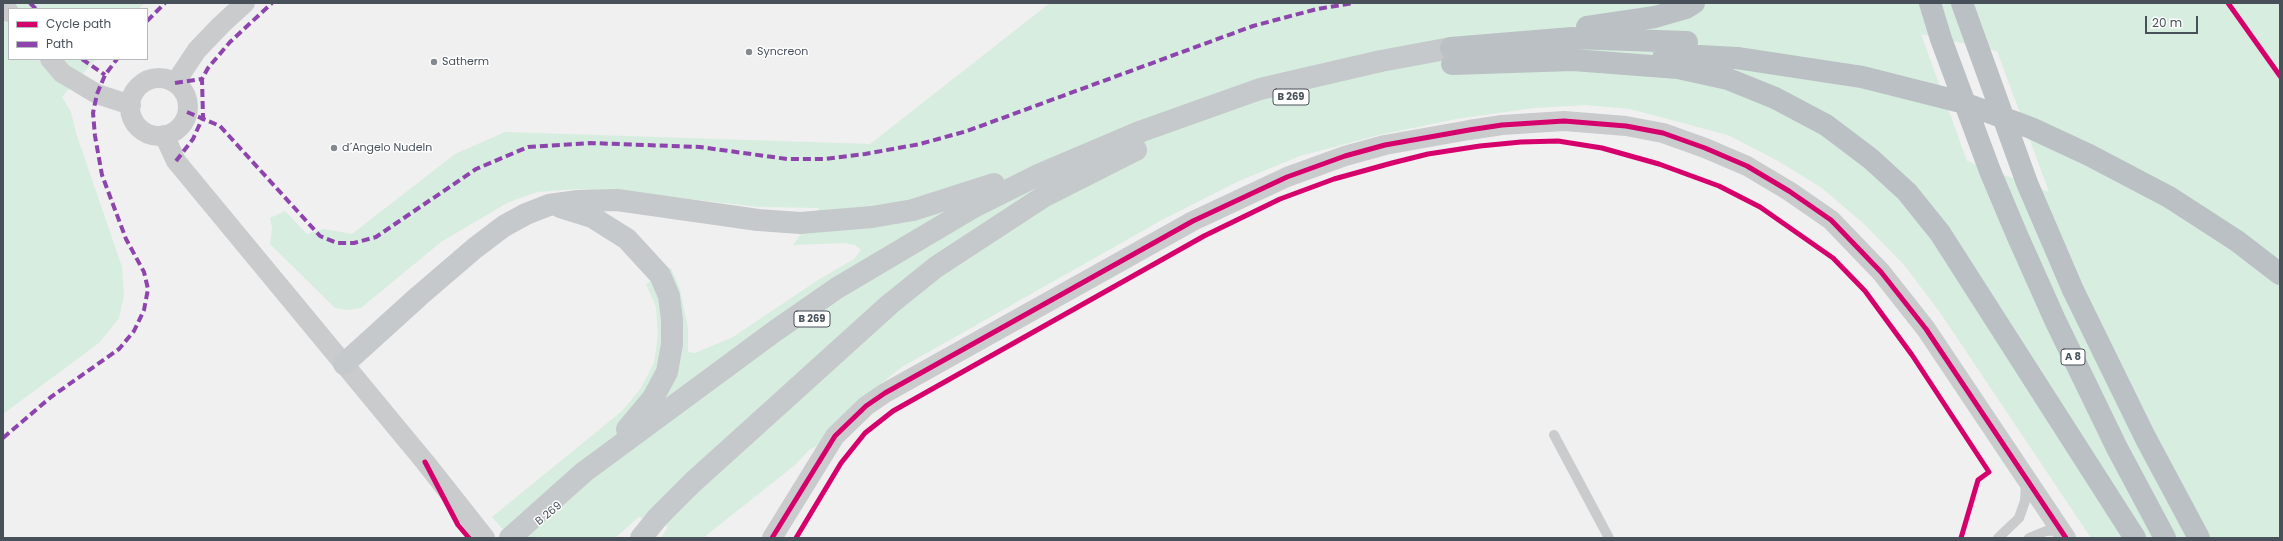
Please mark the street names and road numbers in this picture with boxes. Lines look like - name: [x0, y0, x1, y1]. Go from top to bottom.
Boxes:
- road number: B 269: [1273, 89, 1309, 105]
- road number: B 269: [794, 311, 830, 327]
- road number: A 8: [2061, 349, 2085, 365]
- street label: B 269: [533, 499, 565, 529]

